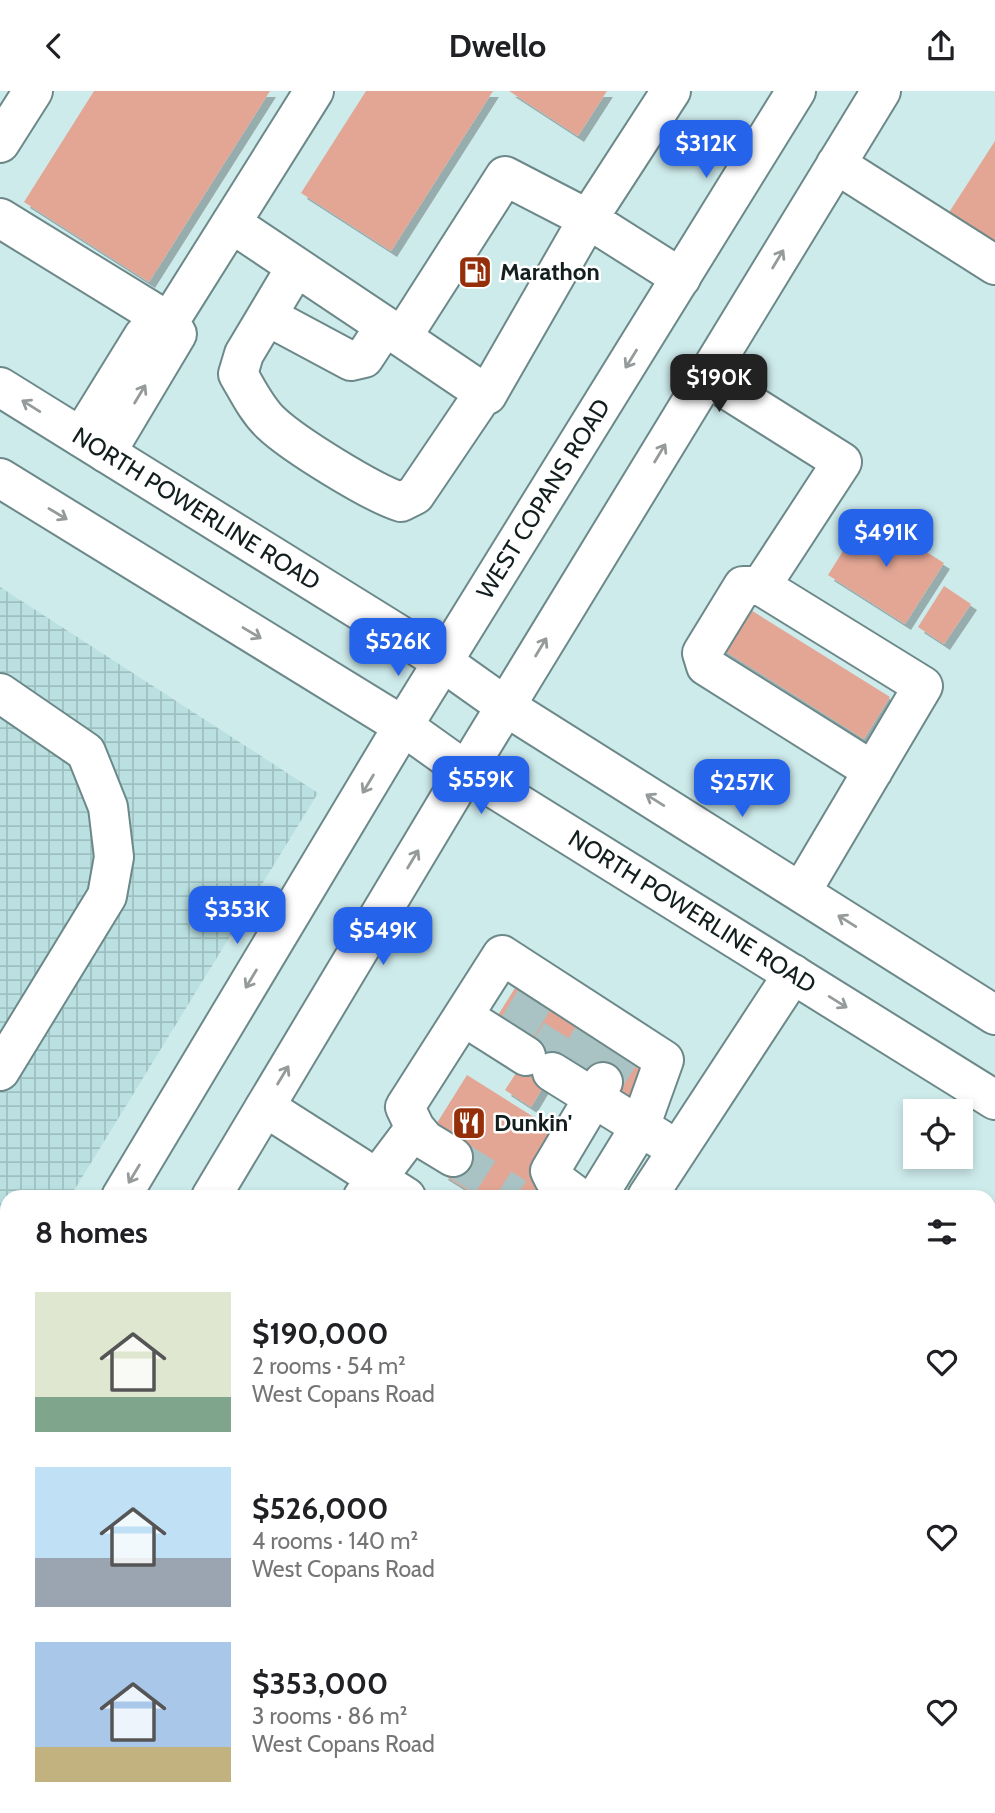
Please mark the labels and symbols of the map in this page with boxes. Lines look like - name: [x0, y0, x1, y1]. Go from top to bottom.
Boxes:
- pin: $312K: [657, 120, 755, 180]
- one-way arrow: [772, 250, 786, 270]
- fuel station icon: Marathon: [456, 253, 494, 291]
- place label: Marathon: [500, 257, 600, 286]
- one-way arrow: [623, 348, 637, 368]
- pin: $190K: [670, 355, 768, 414]
- one-way arrow: [134, 384, 148, 404]
- street label: WEST COPANS ROAD: [470, 393, 616, 604]
- one-way arrow: [22, 399, 42, 413]
- street label: NORTH POWERLINE ROAD: [67, 421, 326, 596]
- one-way arrow: [653, 444, 667, 464]
- one-way arrow: [48, 507, 68, 521]
- pin: $491K: [837, 510, 935, 569]
- pin: $526K: [349, 619, 447, 678]
- one-way arrow: [242, 626, 262, 640]
- one-way arrow: [534, 638, 548, 658]
- pin: $559K: [432, 757, 530, 816]
- pin: $257K: [693, 759, 791, 819]
- one-way arrow: [361, 774, 375, 794]
- one-way arrow: [645, 792, 665, 806]
- street label: NORTH POWERLINE ROAD: [563, 823, 822, 999]
- one-way arrow: [406, 850, 420, 870]
- pin: $353K: [188, 887, 286, 946]
- pin: $549K: [334, 907, 432, 967]
- one-way arrow: [838, 914, 857, 928]
- one-way arrow: [244, 969, 258, 989]
- one-way arrow: [828, 996, 848, 1010]
- one-way arrow: [277, 1066, 291, 1086]
- restaurant icon: Dunkin': [450, 1104, 488, 1142]
- place label: Dunkin': [494, 1108, 572, 1137]
- one-way arrow: [127, 1164, 141, 1184]

